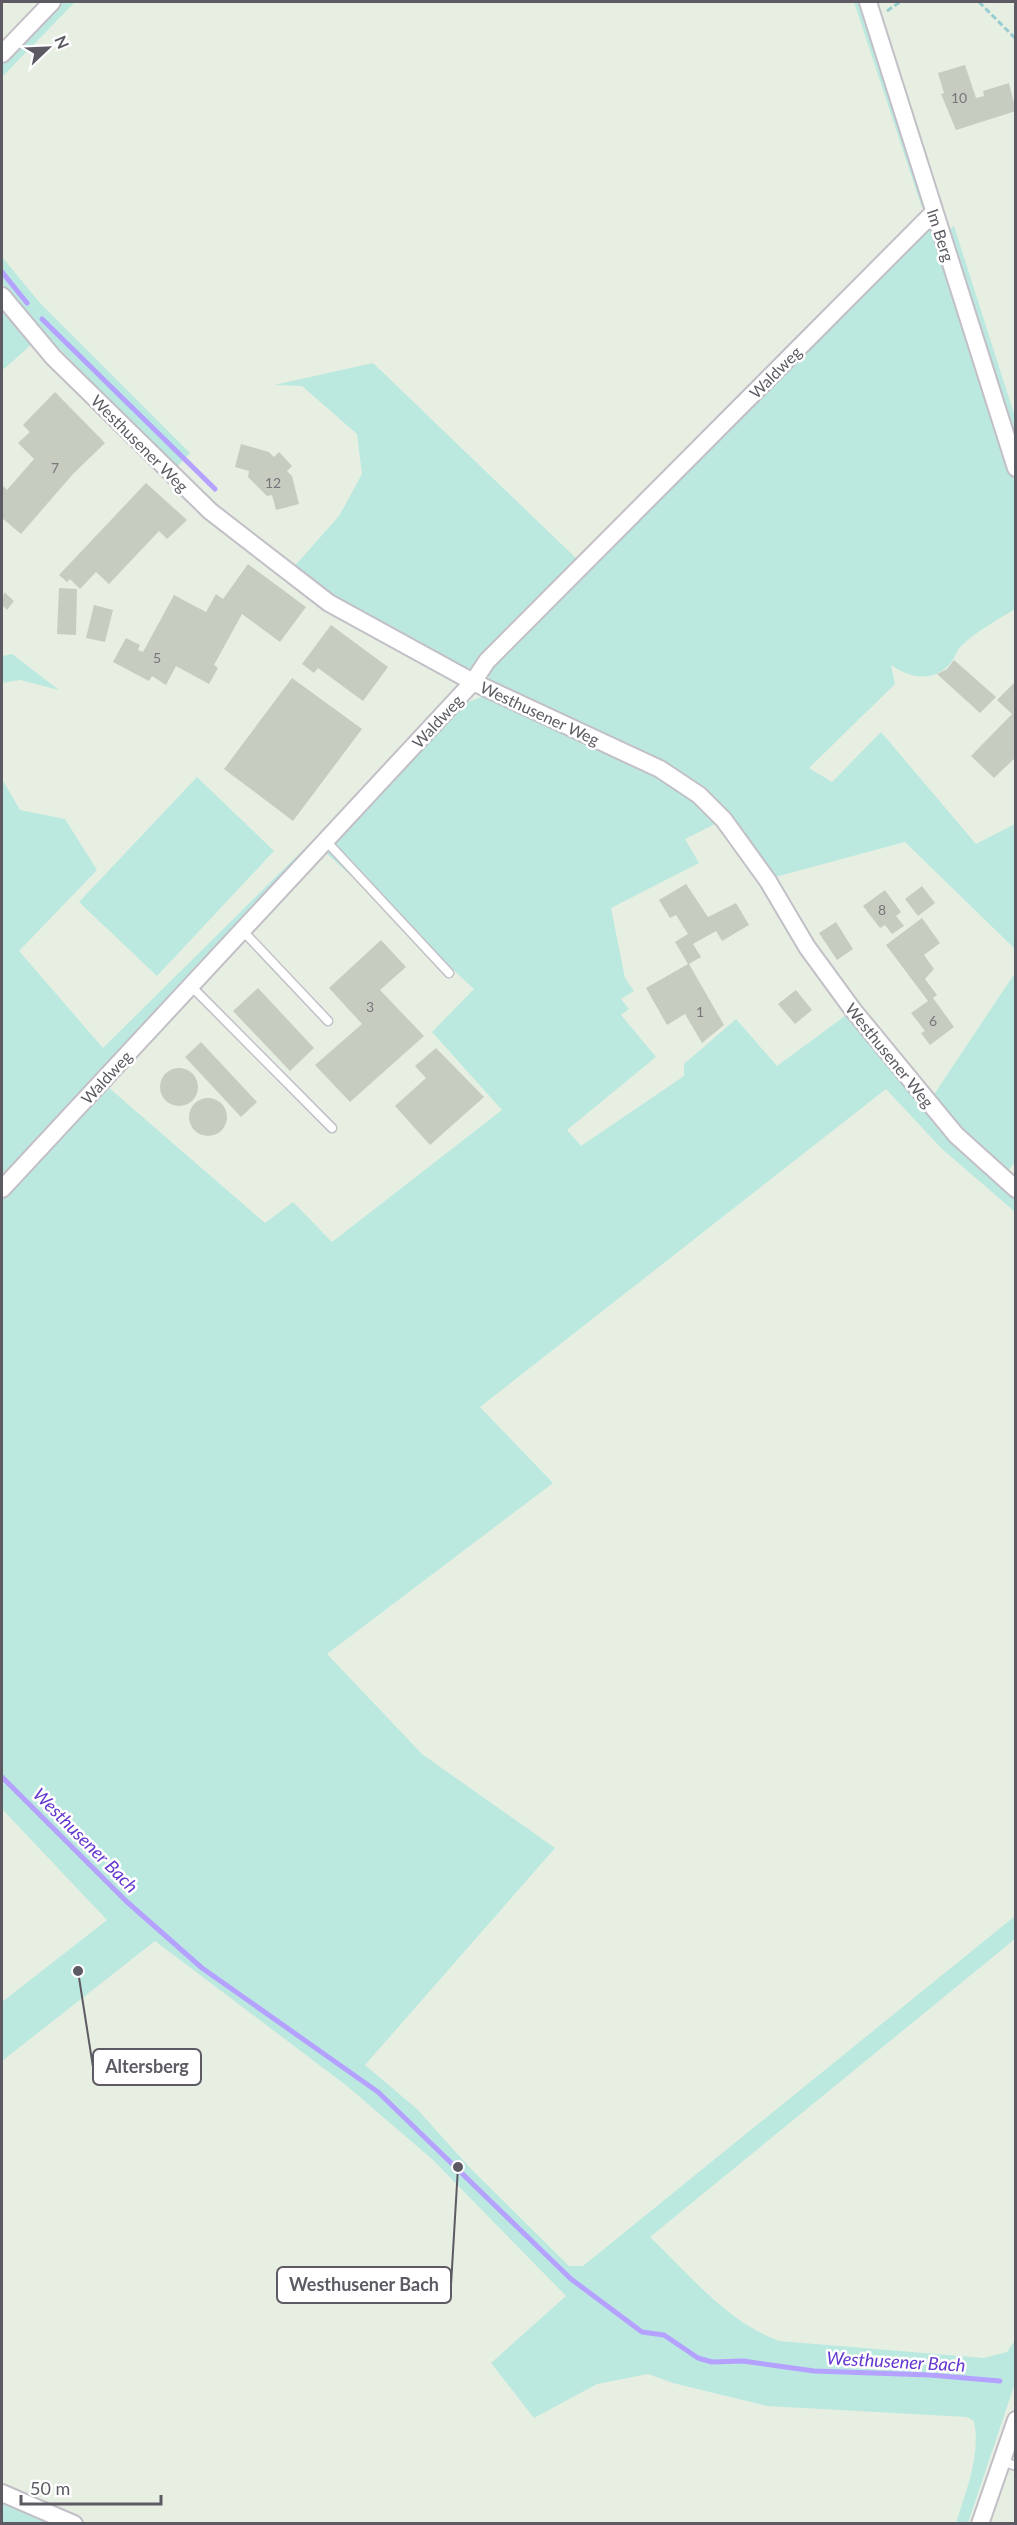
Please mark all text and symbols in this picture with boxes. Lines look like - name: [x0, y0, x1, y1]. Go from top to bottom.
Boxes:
- north arrow: [18, 18, 78, 78]
- text: N: [51, 33, 73, 51]
- house number: 10: [951, 89, 967, 106]
- street label: Im Berg: [924, 206, 958, 264]
- street label: Waldweg: [745, 342, 805, 402]
- street label: Westhusener Weg: [88, 391, 192, 495]
- house number: 7: [51, 459, 59, 476]
- house number: 12: [265, 474, 281, 491]
- house number: 5: [153, 649, 161, 666]
- street label: Westhusener Weg: [477, 677, 603, 749]
- street label: Waldweg: [408, 691, 466, 751]
- house number: 8: [878, 901, 886, 918]
- house number: 3: [366, 998, 374, 1015]
- street label: Westhusener Weg: [842, 999, 938, 1111]
- house number: 1: [696, 1003, 704, 1020]
- house number: 6: [929, 1012, 937, 1029]
- street label: Waldweg: [77, 1047, 135, 1107]
- water label: Westhusener Bach: [29, 1783, 143, 1897]
- callout: Altersberg: [93, 2049, 201, 2085]
- text: Altersberg: [104, 2055, 189, 2077]
- callout: Westhusener Bach: [277, 2267, 451, 2303]
- text: Westhusener Bach: [289, 2273, 439, 2295]
- water label: Westhusener Bach: [826, 2346, 966, 2376]
- scale bar: [21, 2468, 160, 2506]
- text: 50 m: [30, 2477, 70, 2499]

